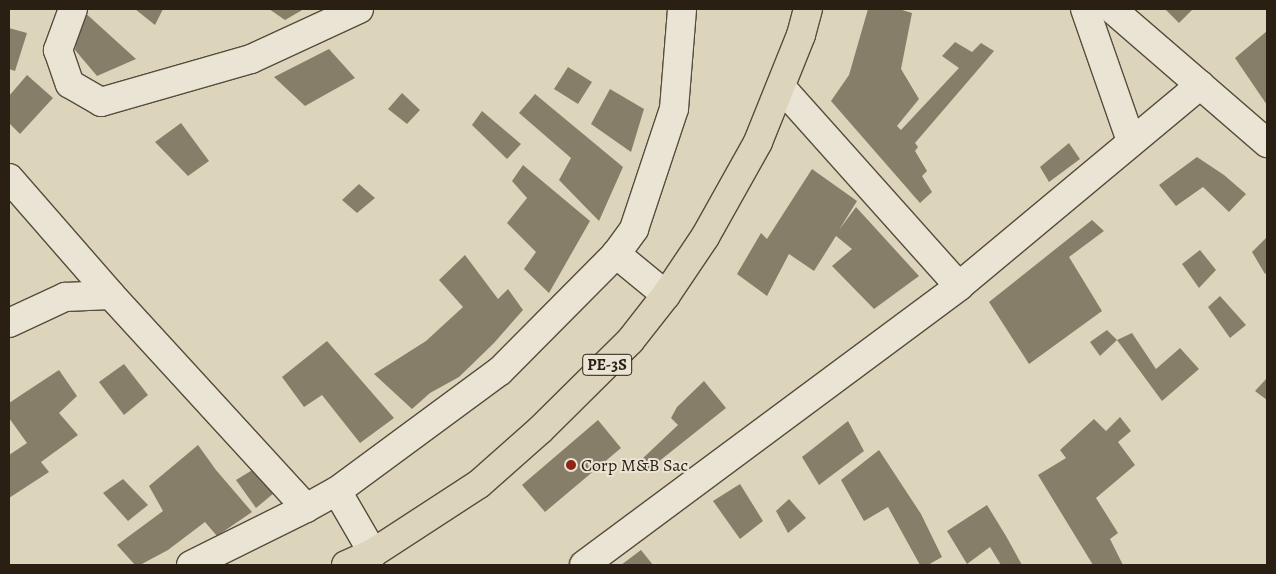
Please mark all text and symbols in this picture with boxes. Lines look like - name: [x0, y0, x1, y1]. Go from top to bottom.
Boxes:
- road number: PE-3S: [582, 352, 632, 378]
- place label: Corp M&B Sac: [581, 454, 688, 476]
- marker: Corp M&B Sac: [565, 459, 577, 471]

